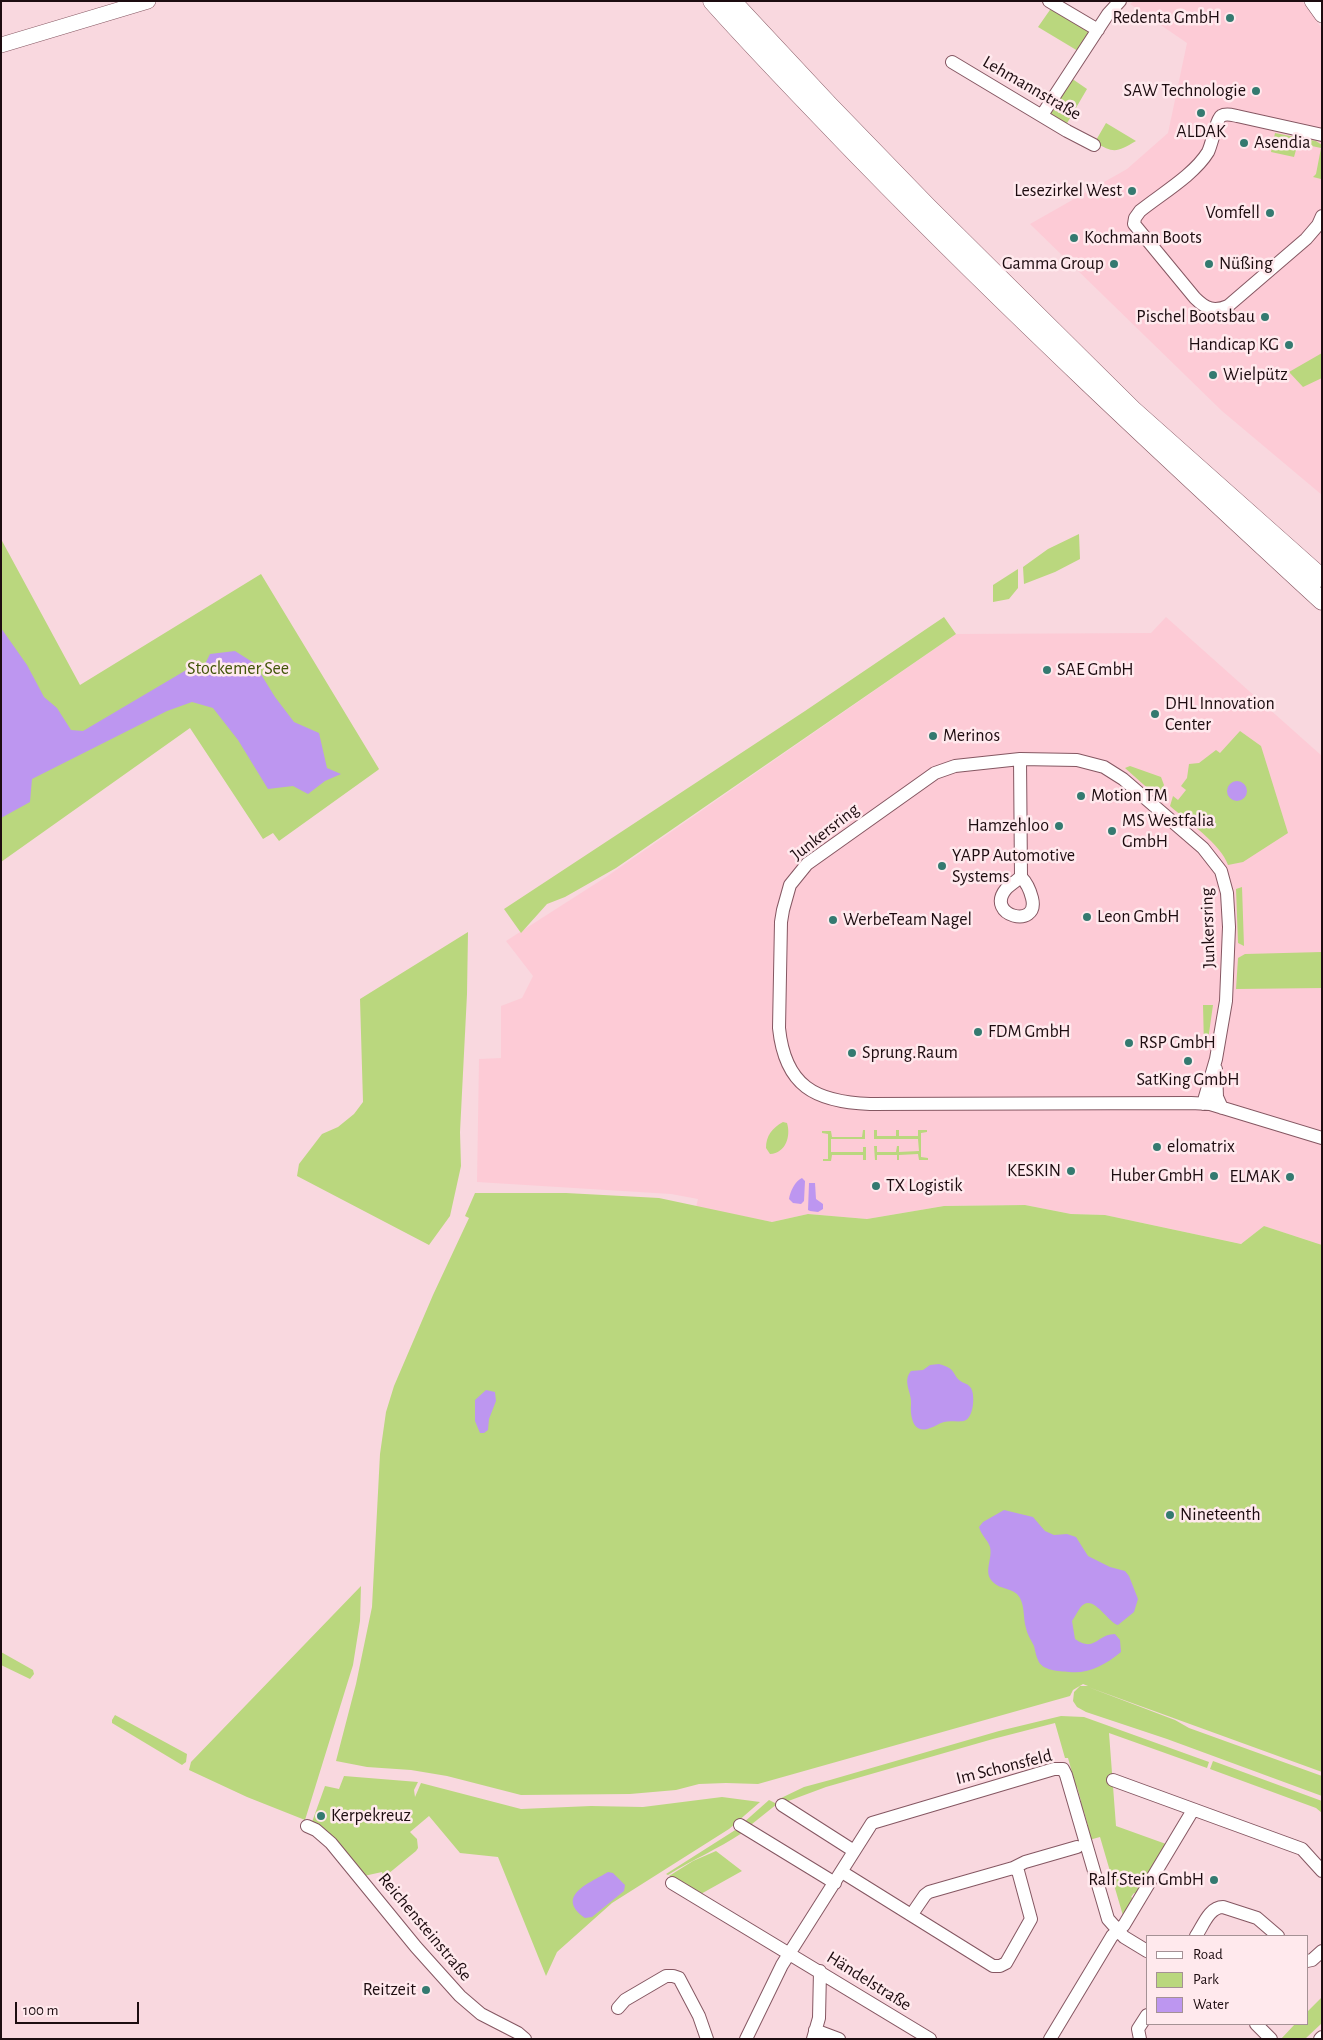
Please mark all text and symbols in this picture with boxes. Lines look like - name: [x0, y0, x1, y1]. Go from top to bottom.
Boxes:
- place label: Redenta GmbH: [1112, 7, 1220, 29]
- marker: Redenta GmbH: [1224, 12, 1236, 24]
- street label: Lehmannstraße: [979, 51, 1085, 125]
- place label: SAW Technologie: [1124, 80, 1246, 102]
- marker: SAW Technologie: [1250, 85, 1262, 97]
- marker: ALDAK: [1195, 107, 1207, 119]
- place label: ALDAK: [1176, 121, 1226, 143]
- place label: Asendia: [1254, 132, 1311, 154]
- marker: Asendia: [1238, 137, 1250, 149]
- place label: Lesezirkel West: [1014, 180, 1122, 202]
- marker: Lesezirkel West: [1126, 185, 1138, 197]
- place label: Vomfell: [1205, 202, 1260, 224]
- marker: Vomfell: [1264, 207, 1276, 219]
- place label: Kochmann Boots: [1084, 227, 1202, 249]
- marker: Kochmann Boots: [1068, 232, 1080, 244]
- place label: Gamma Group: [1002, 253, 1104, 275]
- place label: Nüßing: [1219, 253, 1273, 275]
- marker: Gamma Group: [1108, 258, 1120, 270]
- marker: Nüßing: [1203, 258, 1215, 270]
- place label: Pischel Bootsbau: [1136, 306, 1255, 328]
- marker: Pischel Bootsbau: [1259, 311, 1271, 323]
- place label: Handicap KG: [1188, 334, 1279, 356]
- marker: Handicap KG: [1283, 339, 1295, 351]
- place label: Wielpütz: [1223, 364, 1288, 386]
- marker: Wielpütz: [1207, 369, 1219, 381]
- park label: Stockemer See: [187, 658, 289, 680]
- place label: SAE GmbH: [1057, 659, 1134, 681]
- marker: SAE GmbH: [1041, 664, 1053, 676]
- place label: DHL Innovation Center: [1165, 693, 1275, 736]
- marker: DHL Innovation Center: [1149, 708, 1161, 720]
- place label: Merinos: [943, 725, 1000, 747]
- marker: Merinos: [927, 730, 939, 742]
- place label: Motion TM: [1091, 785, 1168, 807]
- marker: Motion TM: [1075, 790, 1087, 802]
- street label: Junkersring: [787, 799, 863, 865]
- place label: MS Westfalia GmbH: [1122, 810, 1214, 852]
- place label: Hamzehloo: [968, 815, 1049, 837]
- marker: Hamzehloo: [1053, 820, 1065, 832]
- marker: MS Westfalia GmbH: [1106, 825, 1118, 837]
- place label: YAPP Automotive Systems: [952, 845, 1075, 888]
- marker: YAPP Automotive Systems: [936, 860, 948, 872]
- street label: Junkersring: [1196, 887, 1220, 969]
- place label: Leon GmbH: [1097, 906, 1179, 928]
- place label: WerbeTeam Nagel: [843, 909, 972, 931]
- marker: Leon GmbH: [1081, 911, 1093, 923]
- marker: WerbeTeam Nagel: [827, 914, 839, 926]
- place label: FDM GmbH: [988, 1021, 1071, 1043]
- marker: FDM GmbH: [972, 1026, 984, 1038]
- place label: RSP GmbH: [1139, 1032, 1216, 1054]
- marker: RSP GmbH: [1123, 1037, 1135, 1049]
- place label: Sprung.Raum: [862, 1042, 958, 1064]
- marker: Sprung.Raum: [846, 1047, 858, 1059]
- marker: SatKing GmbH: [1182, 1055, 1194, 1067]
- place label: SatKing GmbH: [1136, 1069, 1240, 1091]
- place label: elomatrix: [1167, 1136, 1235, 1158]
- marker: elomatrix: [1151, 1141, 1163, 1153]
- place label: KESKIN: [1007, 1160, 1061, 1182]
- marker: KESKIN: [1065, 1165, 1077, 1177]
- place label: Huber GmbH: [1110, 1165, 1204, 1187]
- place label: ELMAK: [1229, 1166, 1280, 1188]
- marker: Huber GmbH: [1208, 1170, 1220, 1182]
- marker: ELMAK: [1284, 1171, 1296, 1183]
- place label: TX Logistik: [886, 1175, 962, 1197]
- marker: TX Logistik: [870, 1180, 882, 1192]
- place label: Nineteenth: [1180, 1504, 1261, 1526]
- marker: Nineteenth: [1164, 1509, 1176, 1521]
- street label: Im Schonsfeld: [954, 1745, 1054, 1789]
- place label: Kerpekreuz: [331, 1805, 411, 1827]
- marker: Kerpekreuz: [315, 1810, 327, 1822]
- street label: Reichensteinstraße: [373, 1869, 477, 1985]
- place label: Ralf Stein GmbH: [1088, 1869, 1204, 1891]
- marker: Ralf Stein GmbH: [1208, 1874, 1220, 1886]
- legend: [1146, 1935, 1308, 2025]
- street label: Händelstraße: [823, 1946, 915, 2016]
- text: Road: [1193, 1947, 1223, 1962]
- text: Park: [1193, 1972, 1219, 1987]
- place label: Reitzeit: [363, 1979, 416, 2001]
- marker: Reitzeit: [420, 1984, 432, 1996]
- scale bar: [18, 1992, 141, 2024]
- text: Water: [1193, 1997, 1229, 2012]
- text: 100 m: [23, 2003, 58, 2018]

